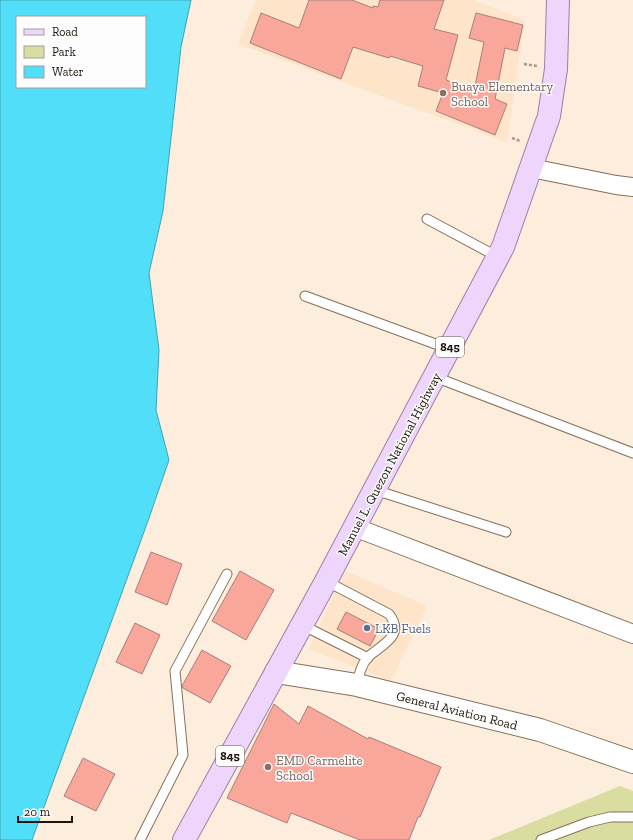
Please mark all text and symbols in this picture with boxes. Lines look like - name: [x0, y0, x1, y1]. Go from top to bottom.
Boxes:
- legend: [16, 16, 146, 88]
- text: Road: [52, 25, 78, 39]
- text: Park: [52, 45, 77, 59]
- text: Water: [52, 65, 84, 79]
- place label: Buaya Elementary School: [451, 79, 554, 109]
- marker: Buaya Elementary School: [438, 88, 448, 98]
- road number: 845: [436, 337, 464, 357]
- street label: Manuel L. Quezon National Highway: [335, 370, 444, 558]
- place label: LKB Fuels: [375, 621, 431, 636]
- marker: LKB Fuels: [362, 623, 372, 633]
- street label: General Aviation Road: [395, 688, 519, 733]
- road number: 845: [216, 746, 244, 766]
- place label: EMD Carmelite School: [276, 753, 363, 783]
- marker: EMD Carmelite School: [263, 762, 273, 772]
- scale bar: [18, 798, 72, 824]
- text: 20 m: [24, 805, 51, 819]

